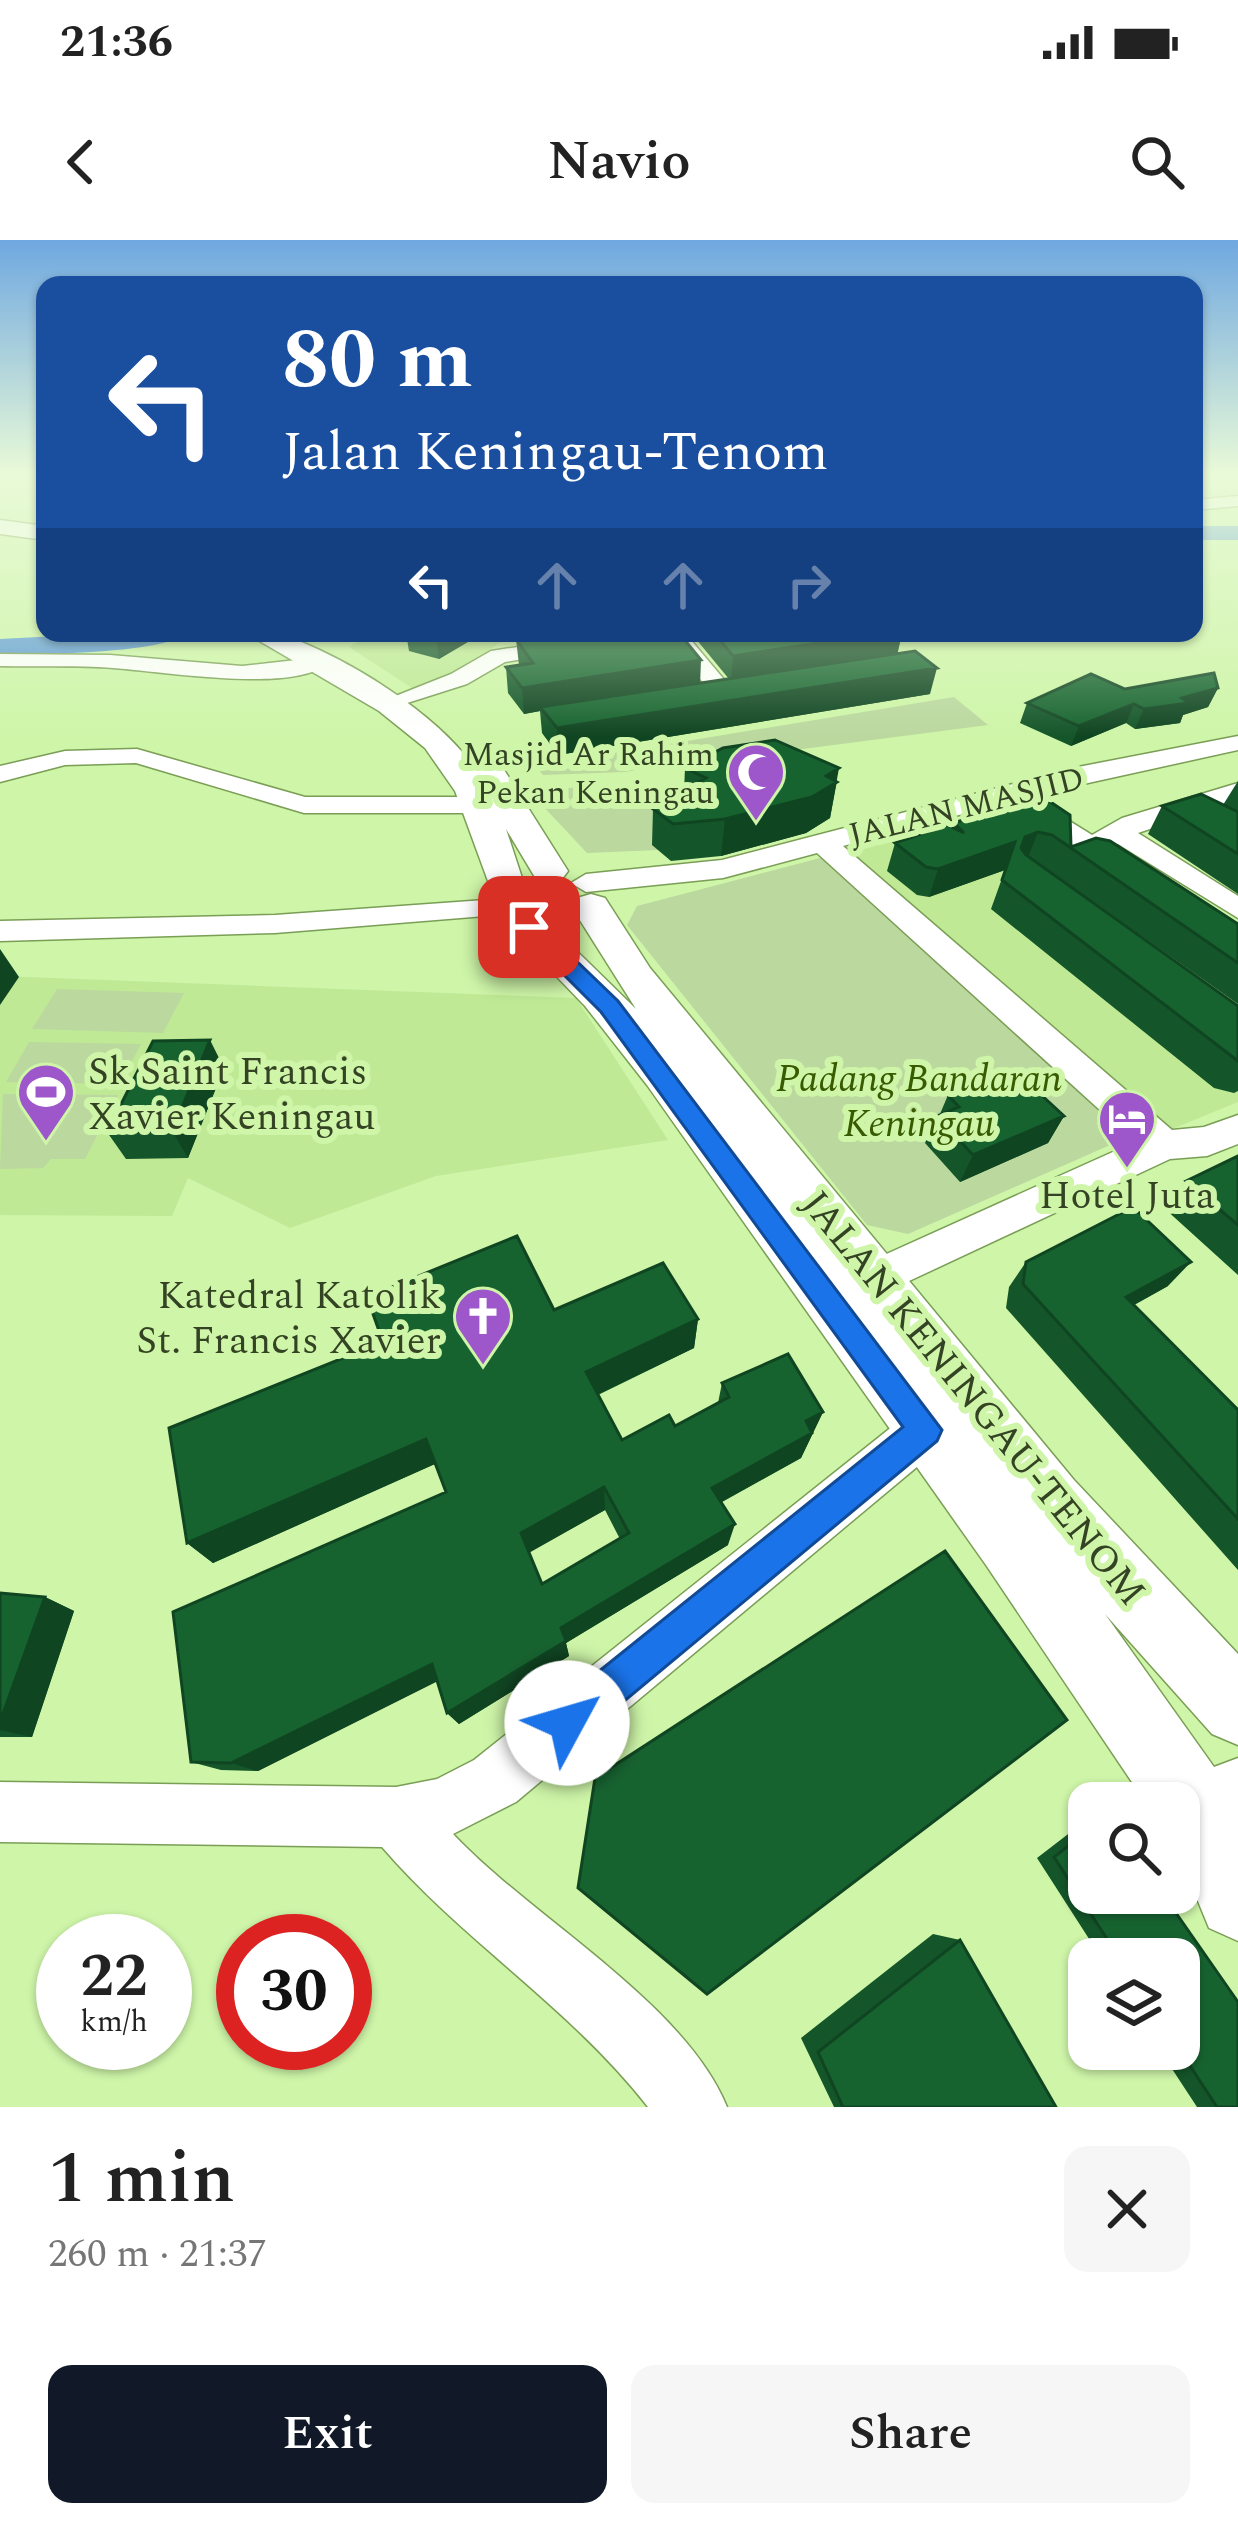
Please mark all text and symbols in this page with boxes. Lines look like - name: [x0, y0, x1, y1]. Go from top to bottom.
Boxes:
- text: 21:36: [60, 8, 173, 77]
- text: Navio: [547, 121, 691, 203]
- icon: back: [48, 129, 114, 195]
- icon: search: [1124, 129, 1190, 195]
- text: 80 m: [282, 297, 473, 425]
- icon: left: [84, 324, 240, 480]
- text: Jalan Keningau-Tenom: [282, 412, 828, 494]
- icon: left: [398, 552, 464, 618]
- icon: ahead: [524, 552, 590, 618]
- icon: ahead: [650, 552, 716, 618]
- icon: right: [776, 552, 842, 618]
- place label: Masjid Ar Rahim Pekan Keningau: [463, 730, 714, 818]
- mosque icon: Masjid Ar Rahim Pekan Keningau: [725, 741, 787, 823]
- street label: JALAN MASJID: [844, 754, 1089, 860]
- pin: [478, 876, 580, 978]
- icon: arrive: [496, 894, 562, 960]
- place label: Sk Saint Francis Xavier Keningau: [88, 1043, 375, 1147]
- park label: Padang Bandaran Keningau: [776, 1050, 1062, 1154]
- sports icon: Sk Saint Francis Xavier Keningau: [15, 1061, 77, 1143]
- hotel icon: Hotel Juta: [1096, 1088, 1158, 1170]
- place label: Hotel Juta: [1039, 1167, 1215, 1226]
- street label: JALAN KENINGAU-TENOM: [786, 1178, 1160, 1619]
- place label: Katedral Katolik St. Francis Xavier: [136, 1267, 441, 1371]
- church icon: Katedral Katolik St. Francis Xavier: [452, 1285, 514, 1367]
- position arrow: [504, 1660, 630, 1786]
- map controls: [1068, 1782, 1200, 2070]
- button: search: [1068, 1782, 1200, 1914]
- speed limit sign: 30: [216, 1914, 372, 2070]
- text: 22: [80, 1931, 148, 2023]
- button: layers: [1068, 1938, 1200, 2070]
- text: km/h: [80, 1999, 148, 2045]
- text: 1 min: [48, 2125, 235, 2234]
- button: close: [1064, 2146, 1190, 2272]
- text: 260 m · 21:37: [48, 2225, 267, 2284]
- button: Exit: [48, 2365, 607, 2503]
- button: Share: [631, 2365, 1190, 2503]

